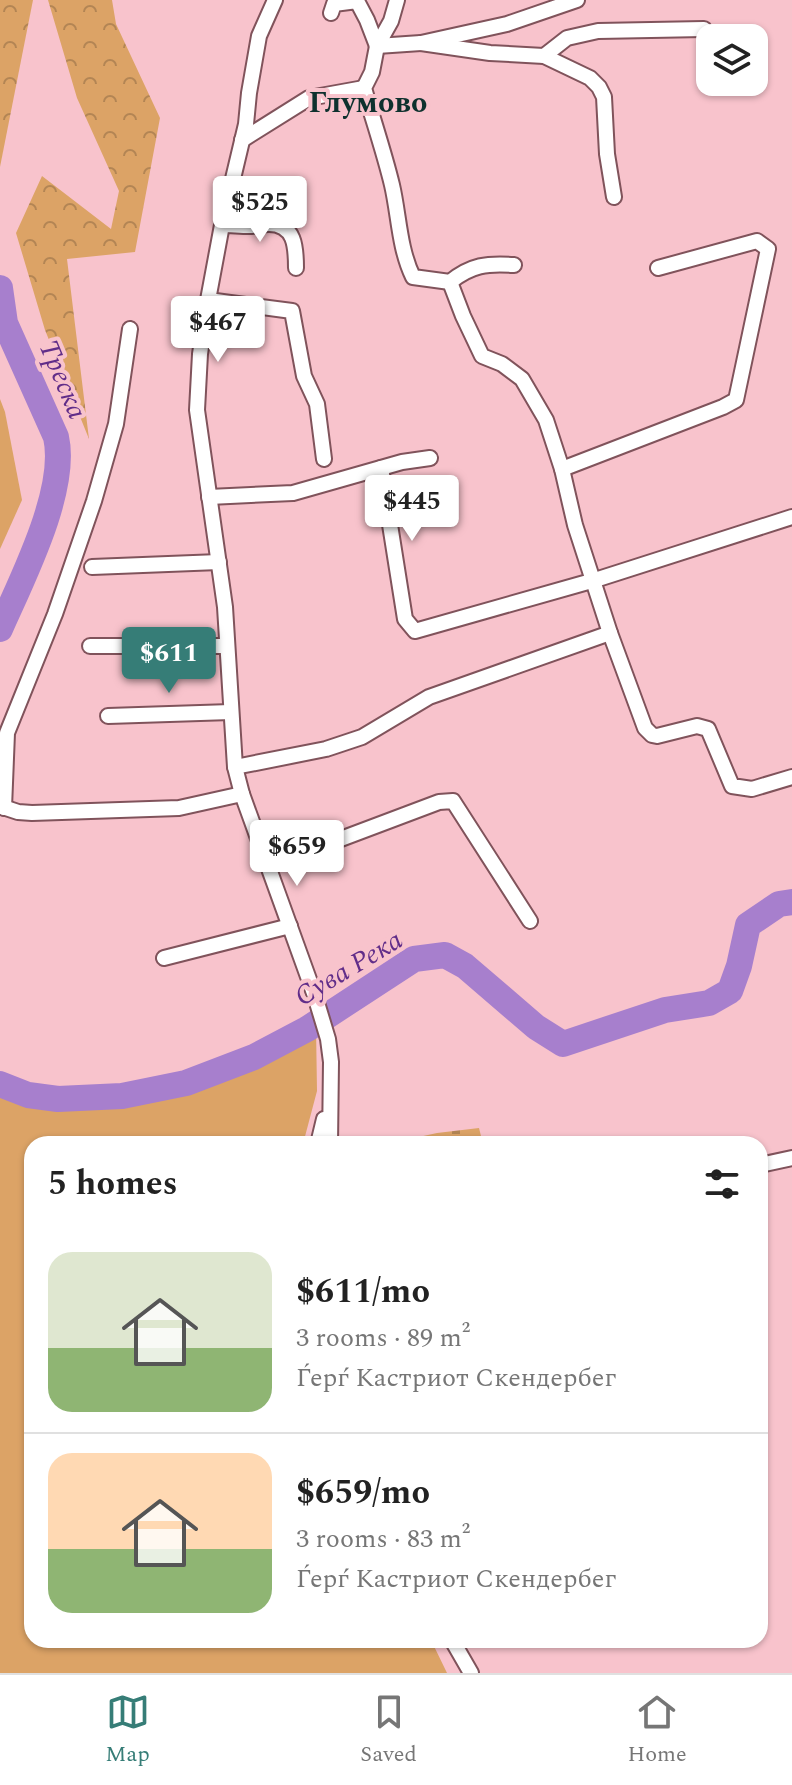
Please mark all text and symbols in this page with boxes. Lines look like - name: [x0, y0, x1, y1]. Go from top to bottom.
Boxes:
- map controls: [696, 24, 768, 96]
- button: layers: [696, 24, 768, 96]
- district label: Глумово: [309, 80, 427, 126]
- pin: $525: [213, 176, 307, 244]
- text: $525: [231, 182, 289, 222]
- pin: $467: [171, 296, 265, 364]
- text: $467: [189, 302, 247, 342]
- water label: Треска: [27, 333, 98, 426]
- pin: $445: [365, 475, 459, 543]
- text: $445: [383, 481, 441, 521]
- pin: $611: [122, 627, 216, 695]
- text: $611: [140, 633, 198, 673]
- pin: $659: [250, 820, 344, 888]
- text: $659: [268, 826, 326, 866]
- water label: Сува Река: [286, 919, 411, 1018]
- text: 5 homes: [48, 1158, 178, 1210]
- icon: filters: [700, 1162, 744, 1206]
- text: $611/mo: [296, 1266, 430, 1318]
- icon: home: [112, 1284, 208, 1380]
- text: 3 rooms · 89 m²: [296, 1318, 470, 1358]
- text: Ѓерѓ Кастриот Скендербег: [296, 1358, 616, 1398]
- text: $659/mo: [296, 1467, 430, 1519]
- icon: home: [112, 1485, 208, 1581]
- text: 3 rooms · 83 m²: [296, 1519, 470, 1559]
- text: Ѓерѓ Кастриот Скендербег: [296, 1559, 616, 1599]
- tab: Map: [105, 1690, 150, 1771]
- tab: Saved: [360, 1690, 417, 1771]
- tab: Home: [627, 1690, 687, 1771]

